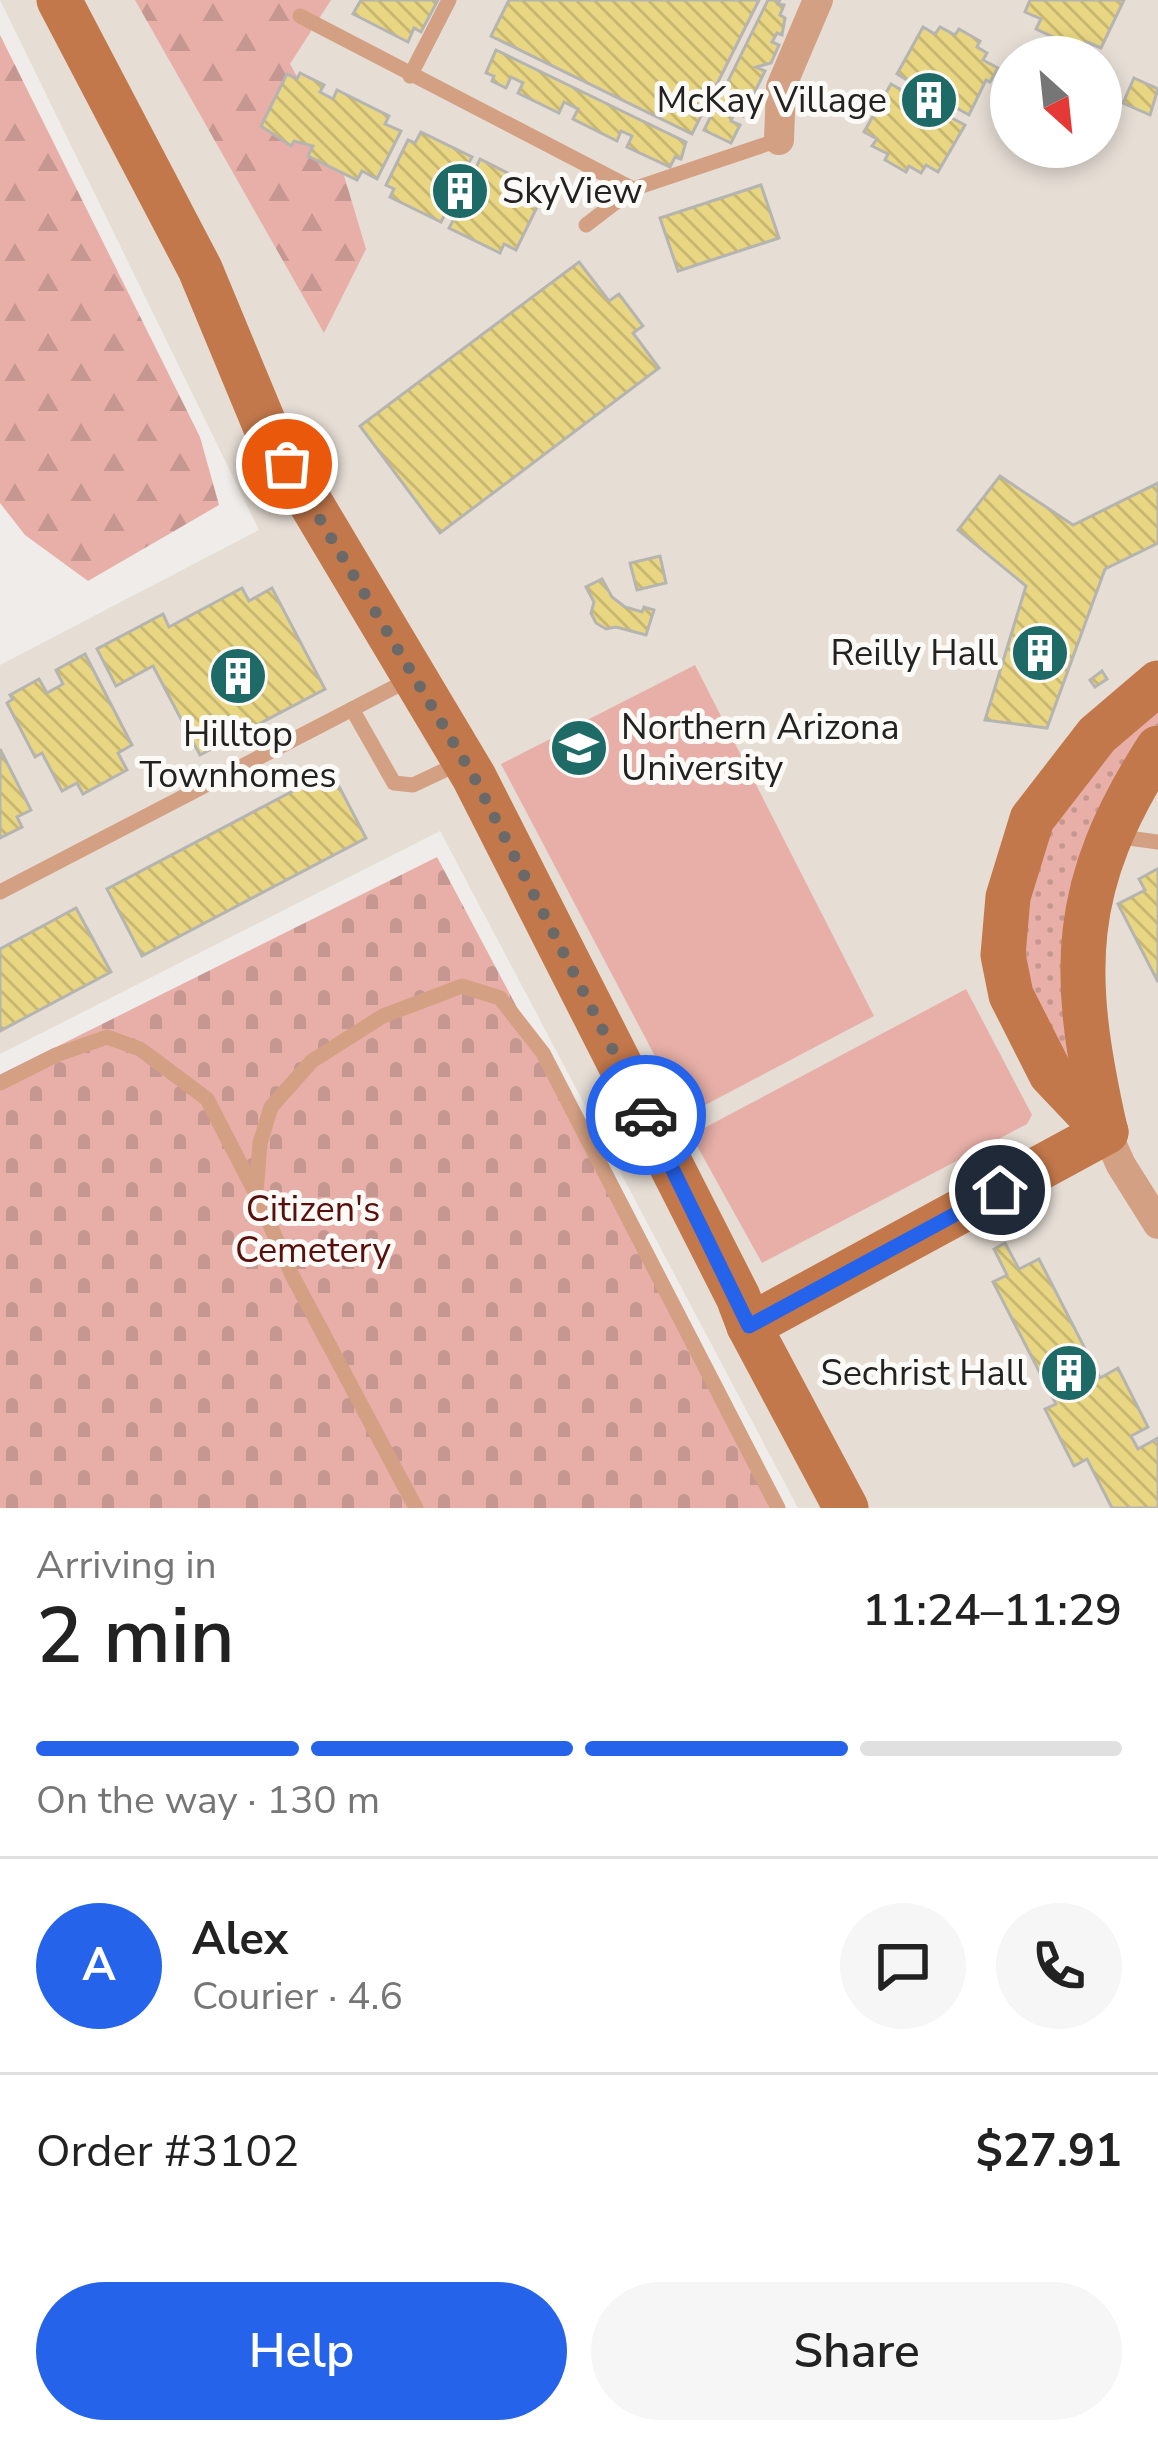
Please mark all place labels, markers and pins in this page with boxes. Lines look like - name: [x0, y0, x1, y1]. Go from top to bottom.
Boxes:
- building icon: McKay Village: [898, 69, 960, 131]
- place label: McKay Village: [657, 76, 887, 125]
- building icon: SkyView: [429, 160, 491, 222]
- place label: SkyView: [502, 167, 642, 216]
- pin: [236, 413, 338, 515]
- building icon: Reilly Hall: [1009, 622, 1071, 684]
- place label: Reilly Hall: [830, 629, 998, 678]
- building icon: Hilltop Townhomes: [207, 645, 269, 707]
- place label: Northern Arizona University: [621, 703, 900, 793]
- place label: Hilltop Townhomes: [139, 710, 337, 800]
- school or university icon: Northern Arizona University: [548, 717, 610, 779]
- pin: [949, 1139, 1051, 1241]
- building icon: Sechrist Hall: [1038, 1342, 1100, 1404]
- place label: Sechrist Hall: [821, 1349, 1027, 1398]

